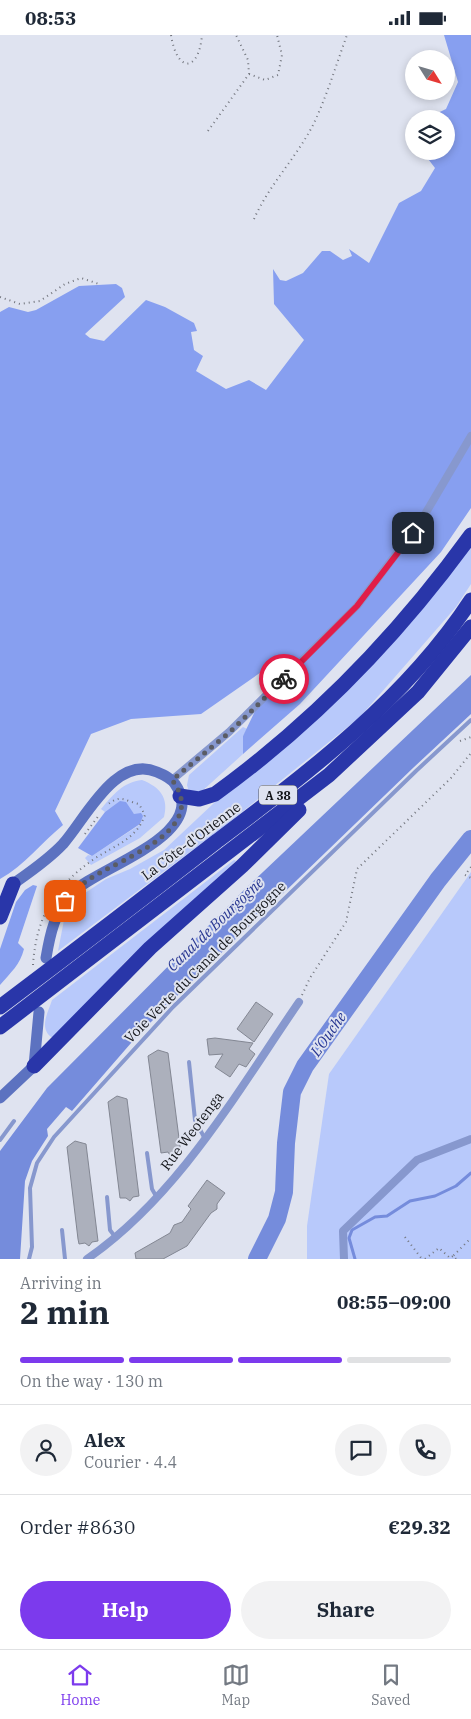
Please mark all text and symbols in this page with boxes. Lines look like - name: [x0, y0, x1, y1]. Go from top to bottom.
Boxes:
- text: 08:53: [25, 6, 76, 30]
- north arrow: [405, 50, 455, 100]
- map controls: [405, 50, 455, 160]
- button: layers: [405, 110, 455, 160]
- pin: [392, 512, 434, 554]
- icon: home: [399, 519, 427, 547]
- courier: [259, 654, 309, 704]
- icon: bike: [270, 665, 298, 693]
- road number: A 38: [259, 785, 297, 805]
- street label: La Côte-d'Orienne: [138, 798, 244, 884]
- water label: Canal de Bourgogne: [163, 873, 268, 975]
- street label: Voie Verte du Canal de Bourgogne: [120, 877, 290, 1047]
- pin: [44, 880, 86, 922]
- icon: bag: [51, 887, 79, 915]
- water label: L'Ouche: [305, 1008, 350, 1061]
- street label: Rue Weotenga: [157, 1088, 228, 1174]
- text: Arriving in: [20, 1273, 102, 1293]
- text: 08:55–09:00: [337, 1290, 451, 1314]
- text: 2 min: [20, 1291, 110, 1333]
- text: On the way · 130 m: [20, 1371, 163, 1391]
- button: person: [20, 1424, 72, 1476]
- button: chat: [335, 1424, 387, 1476]
- button: phone: [399, 1424, 451, 1476]
- text: Alex: [84, 1428, 125, 1452]
- text: Courier · 4.4: [84, 1452, 177, 1472]
- text: Order #8630: [20, 1515, 135, 1539]
- text: €29.32: [388, 1515, 451, 1539]
- button: Help: [20, 1581, 231, 1639]
- button: Share: [241, 1581, 451, 1639]
- tab: Home: [61, 1661, 100, 1709]
- tab: Map: [222, 1661, 250, 1709]
- tab: Saved: [371, 1661, 410, 1709]

